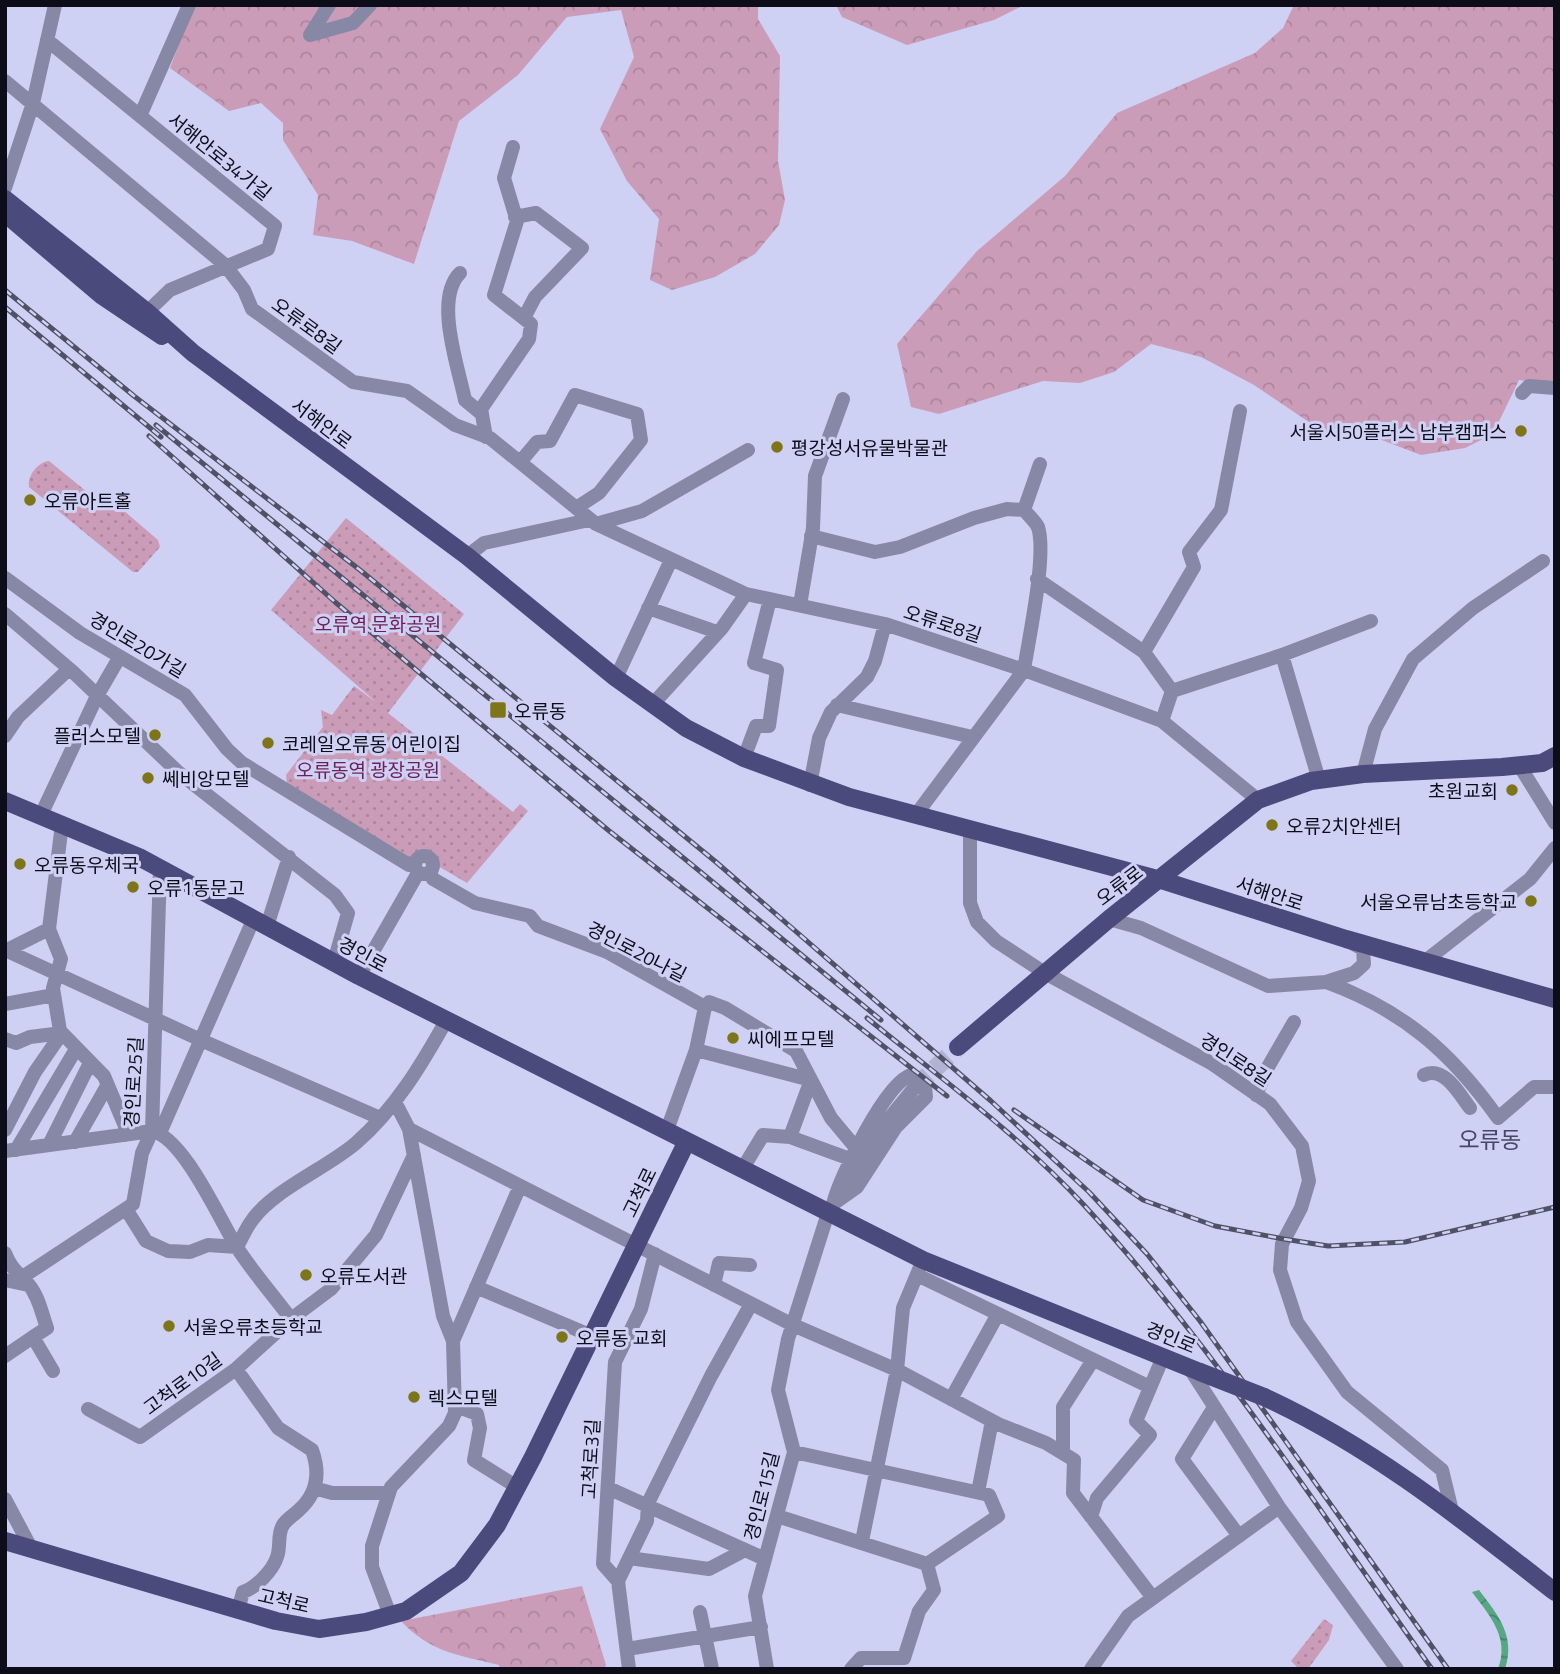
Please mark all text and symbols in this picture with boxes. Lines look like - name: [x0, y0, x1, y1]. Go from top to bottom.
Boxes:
- street label: 서해안로34가길: [162, 105, 278, 207]
- street label: 오류로8길: [266, 290, 348, 360]
- street label: 서해안로: [285, 390, 359, 456]
- place label: 서울시50플러스 남부캠퍼스: [1289, 417, 1507, 446]
- marker: 서울시50플러스 남부캠퍼스: [1513, 423, 1529, 439]
- place label: 평강성서유물박물관: [791, 433, 948, 462]
- marker: 평강성서유물박물관: [769, 439, 785, 455]
- place label: 오류아트홀: [44, 486, 131, 515]
- marker: 오류아트홀: [22, 492, 38, 508]
- street label: 오류로8길: [900, 597, 986, 649]
- street label: 경인로20가길: [84, 604, 192, 684]
- park label: 오류역 문화공원: [315, 609, 441, 638]
- place label: 오류동: [514, 696, 566, 725]
- marker: 오류동: [488, 700, 508, 720]
- place label: 플러스모텔: [54, 721, 141, 750]
- marker: 플러스모텔: [147, 727, 163, 743]
- place label: 코레일오류동 어린이집: [282, 729, 461, 758]
- marker: 코레일오류동 어린이집: [260, 735, 276, 751]
- park label: 오류동역 광장공원: [296, 755, 440, 784]
- place label: 쎄비앙모텔: [162, 764, 249, 793]
- marker: 쎄비앙모텔: [140, 770, 156, 786]
- place label: 초원교회: [1428, 776, 1498, 805]
- marker: 초원교회: [1504, 782, 1520, 798]
- place label: 오류2치안센터: [1286, 811, 1402, 840]
- marker: 오류2치안센터: [1264, 817, 1280, 833]
- place label: 오류동우체국: [34, 850, 139, 879]
- marker: 오류동우체국: [12, 856, 28, 872]
- street label: 오류로: [1089, 858, 1149, 912]
- street label: 서해안로: [1232, 868, 1308, 918]
- place label: 오류1동문고: [147, 873, 245, 902]
- marker: 오류1동문고: [125, 879, 141, 895]
- place label: 서울오류남초등학교: [1360, 887, 1517, 916]
- marker: 서울오류남초등학교: [1523, 893, 1539, 909]
- street label: 경인로20나길: [582, 913, 692, 989]
- street label: 경인로: [333, 929, 393, 979]
- place label: 씨에프모텔: [747, 1024, 834, 1053]
- street label: 경인로8길: [1194, 1025, 1278, 1093]
- marker: 씨에프모텔: [725, 1030, 741, 1046]
- street label: 경인로25길: [116, 1036, 150, 1128]
- district label: 오류동: [1458, 1122, 1522, 1157]
- street label: 고척로: [614, 1162, 664, 1222]
- place label: 오류도서관: [320, 1261, 407, 1290]
- marker: 오류도서관: [298, 1267, 314, 1283]
- place label: 서울오류초등학교: [183, 1312, 323, 1341]
- street label: 경인로: [1141, 1314, 1201, 1360]
- marker: 서울오류초등학교: [161, 1318, 177, 1334]
- place label: 오류동 교회: [576, 1323, 668, 1352]
- marker: 오류동 교회: [554, 1329, 570, 1345]
- street label: 고척로10길: [137, 1344, 227, 1422]
- place label: 렉스모텔: [428, 1383, 498, 1412]
- marker: 렉스모텔: [406, 1389, 422, 1405]
- street label: 고척로3길: [573, 1418, 607, 1500]
- street label: 경인로15길: [736, 1448, 786, 1544]
- street label: 고척로: [255, 1580, 313, 1620]

